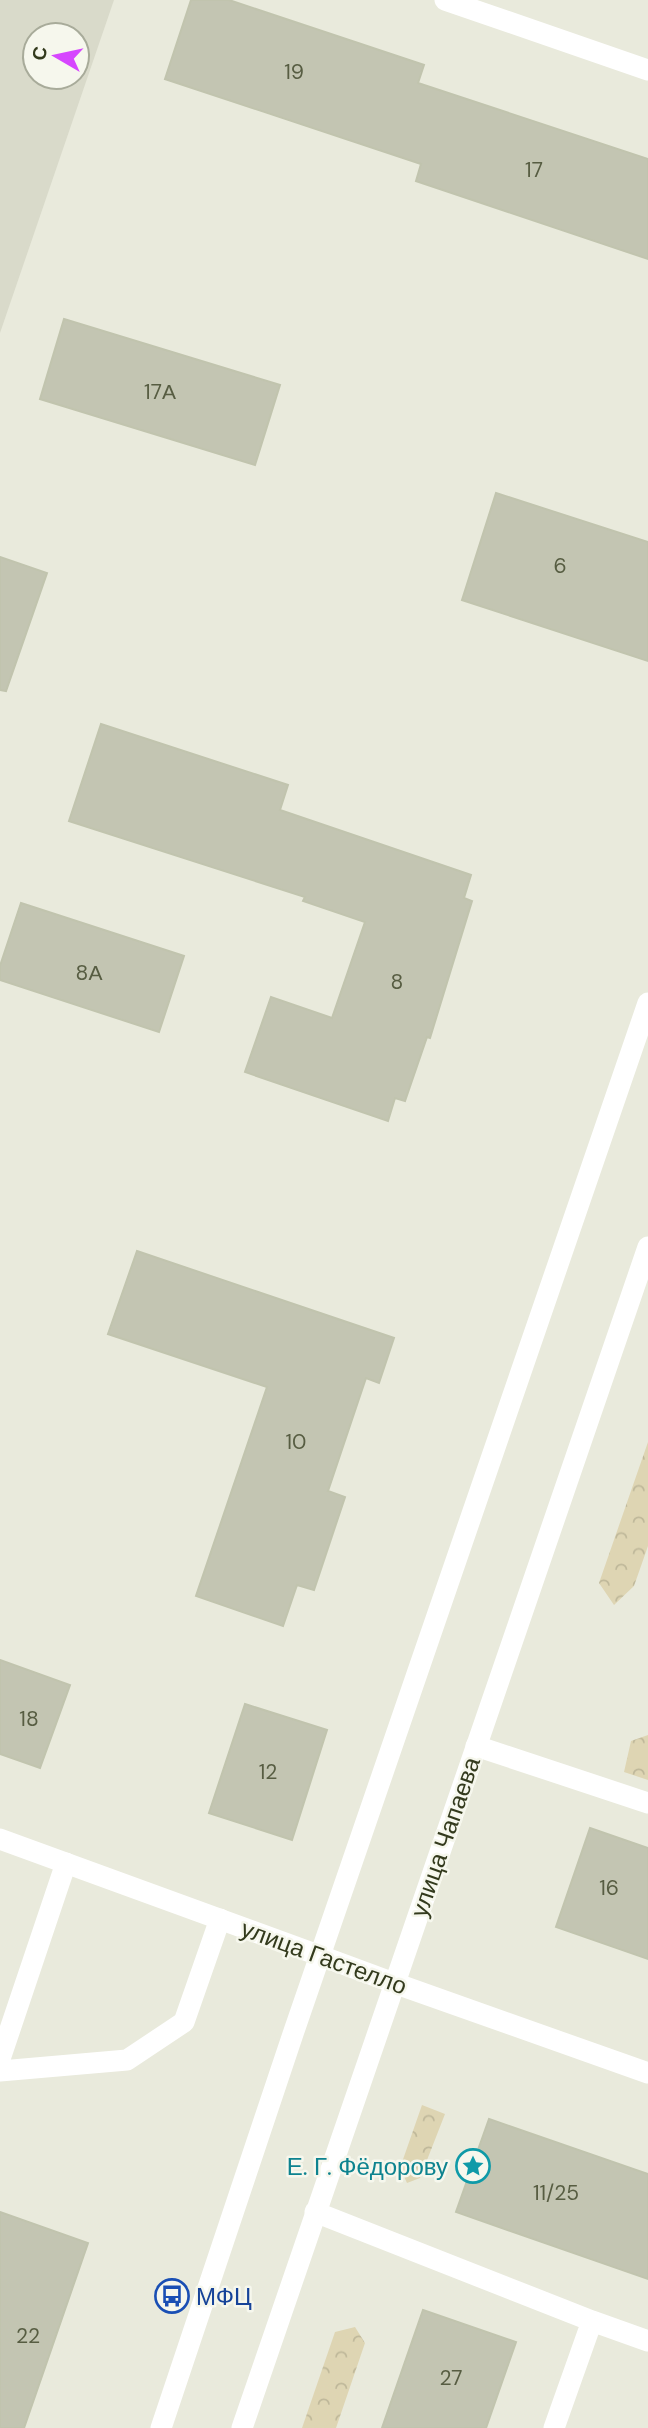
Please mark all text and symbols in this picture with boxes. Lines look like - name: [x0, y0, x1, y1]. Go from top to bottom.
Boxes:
- north arrow: [21, 21, 91, 91]
- text: С: [26, 44, 53, 62]
- house number: 19: [284, 58, 304, 86]
- house number: 17: [525, 156, 543, 184]
- house number: 17А: [144, 378, 176, 406]
- house number: 6: [553, 552, 567, 580]
- house number: 8А: [76, 959, 102, 987]
- house number: 8: [391, 968, 403, 996]
- house number: 10: [286, 1428, 306, 1456]
- house number: 18: [19, 1705, 39, 1733]
- street label: улица Чапаева: [403, 1752, 487, 1921]
- house number: 12: [259, 1758, 277, 1786]
- house number: 16: [599, 1874, 619, 1902]
- street label: улица Гастелло: [237, 1913, 411, 2001]
- place icon: Е. Г. Фёдорову: [454, 2147, 492, 2185]
- place label: Е. Г. Фёдорову: [287, 2151, 448, 2182]
- house number: 11/25: [533, 2179, 579, 2207]
- bus stop icon: МФЦ: [153, 2277, 191, 2315]
- place label: МФЦ: [196, 2281, 252, 2312]
- house number: 22: [16, 2322, 40, 2350]
- house number: 27: [440, 2364, 462, 2392]

